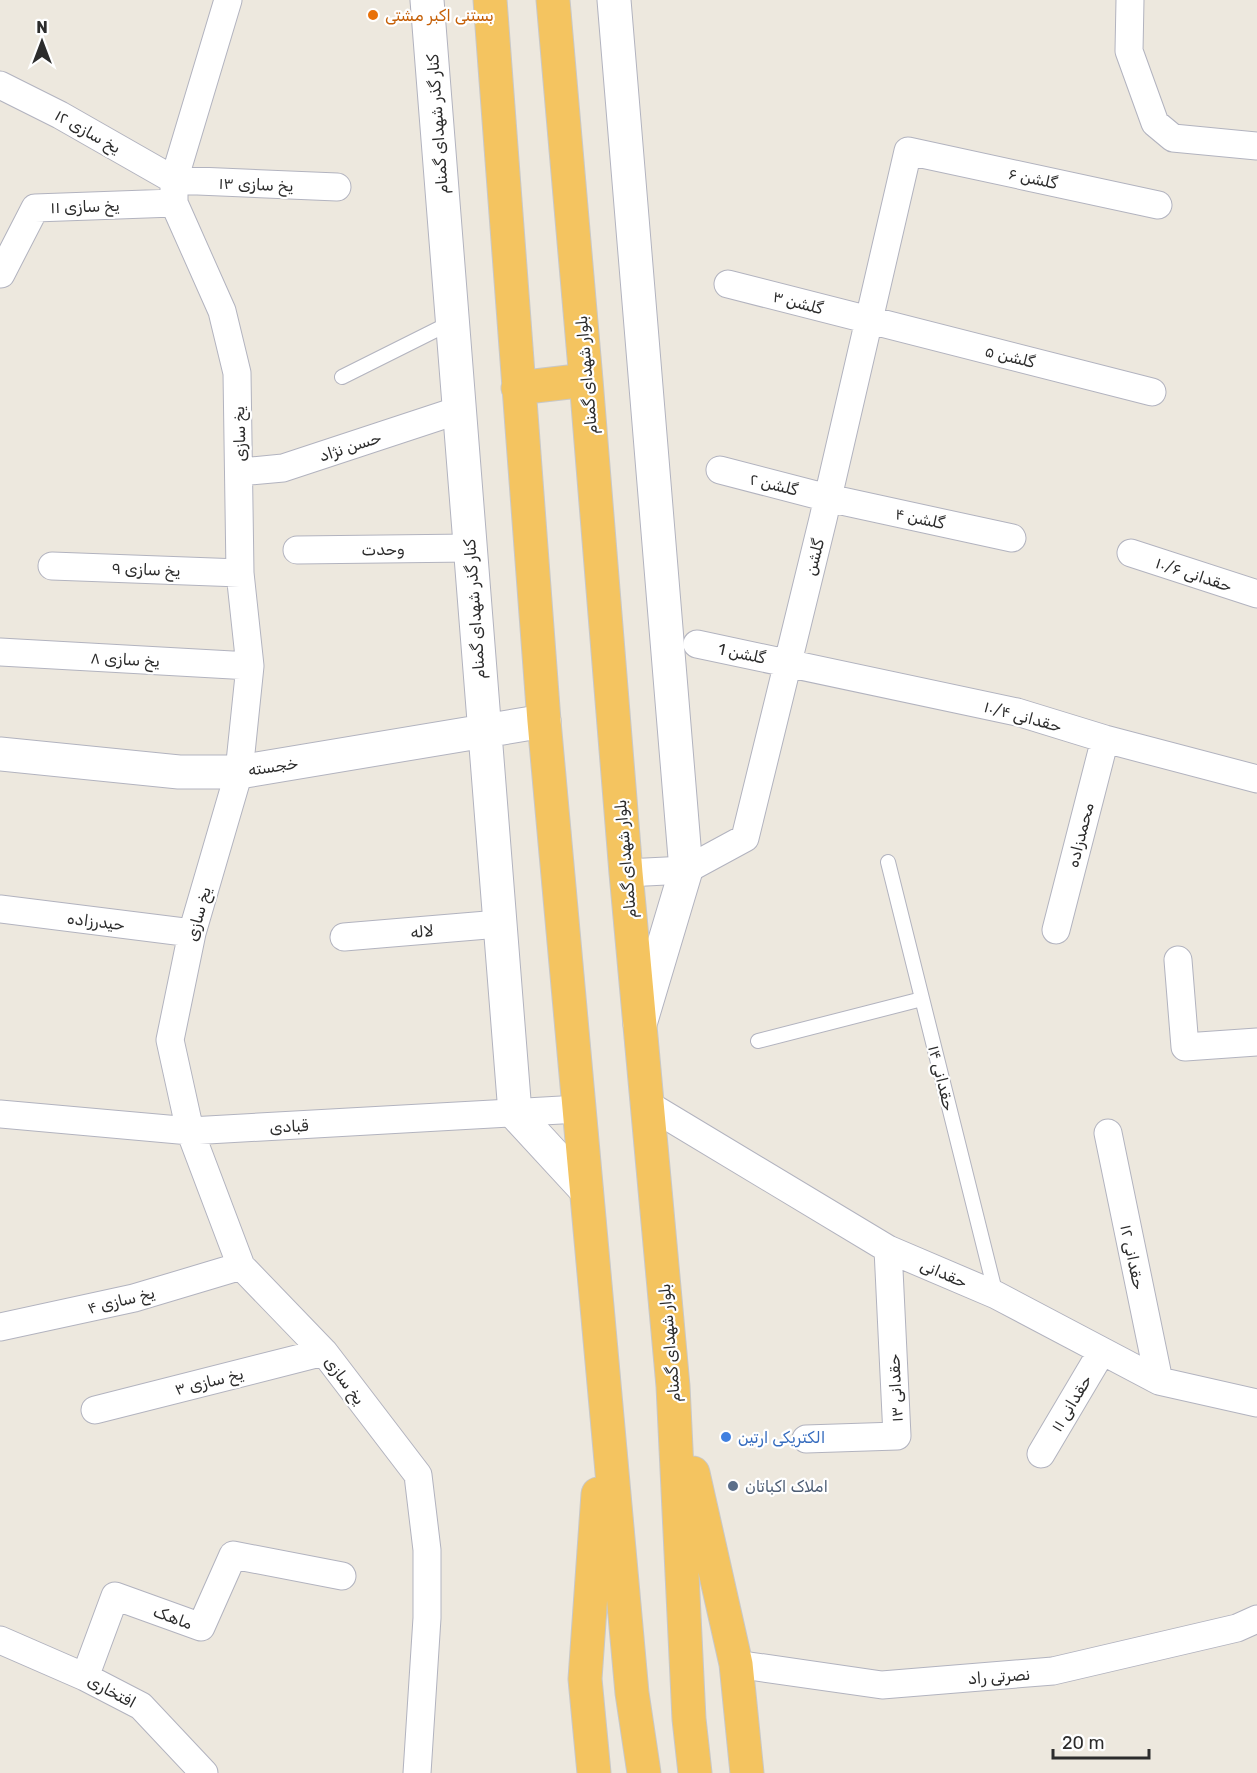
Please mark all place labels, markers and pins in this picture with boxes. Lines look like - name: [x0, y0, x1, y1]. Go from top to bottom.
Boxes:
- place label: بستنی اکبر مشتی: [385, 6, 494, 26]
- marker: بستنی اکبر مشتی: [366, 8, 380, 22]
- place label: الکتریکی ارتین: [738, 1428, 825, 1448]
- marker: الکتریکی ارتین: [719, 1430, 733, 1444]
- place label: املاک اکباتان: [745, 1477, 828, 1496]
- marker: املاک اکباتان: [726, 1479, 740, 1493]

